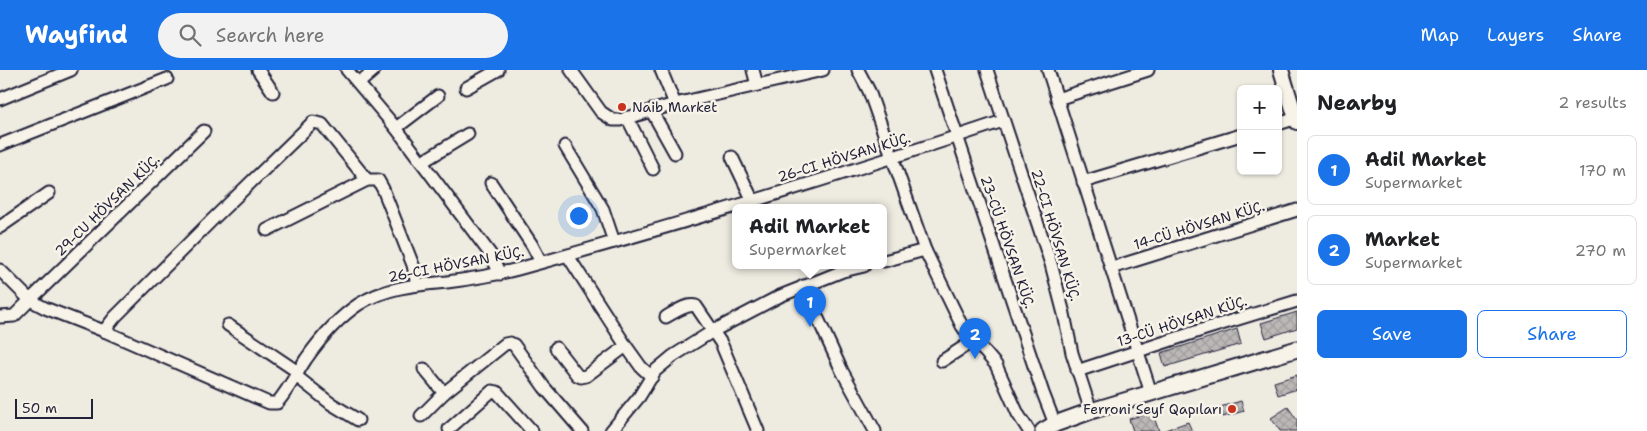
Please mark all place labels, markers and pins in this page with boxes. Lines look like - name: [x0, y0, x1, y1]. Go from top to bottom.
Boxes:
- place label: Naib Market: [632, 98, 717, 116]
- marker: Naib Market: [616, 101, 628, 113]
- pin: 1: [794, 286, 826, 327]
- pin: 2: [959, 318, 991, 359]
- place label: Ferroni Seyf Qapıları: [1083, 400, 1222, 418]
- marker: Ferroni Seyf Qapıları: [1226, 403, 1238, 415]

